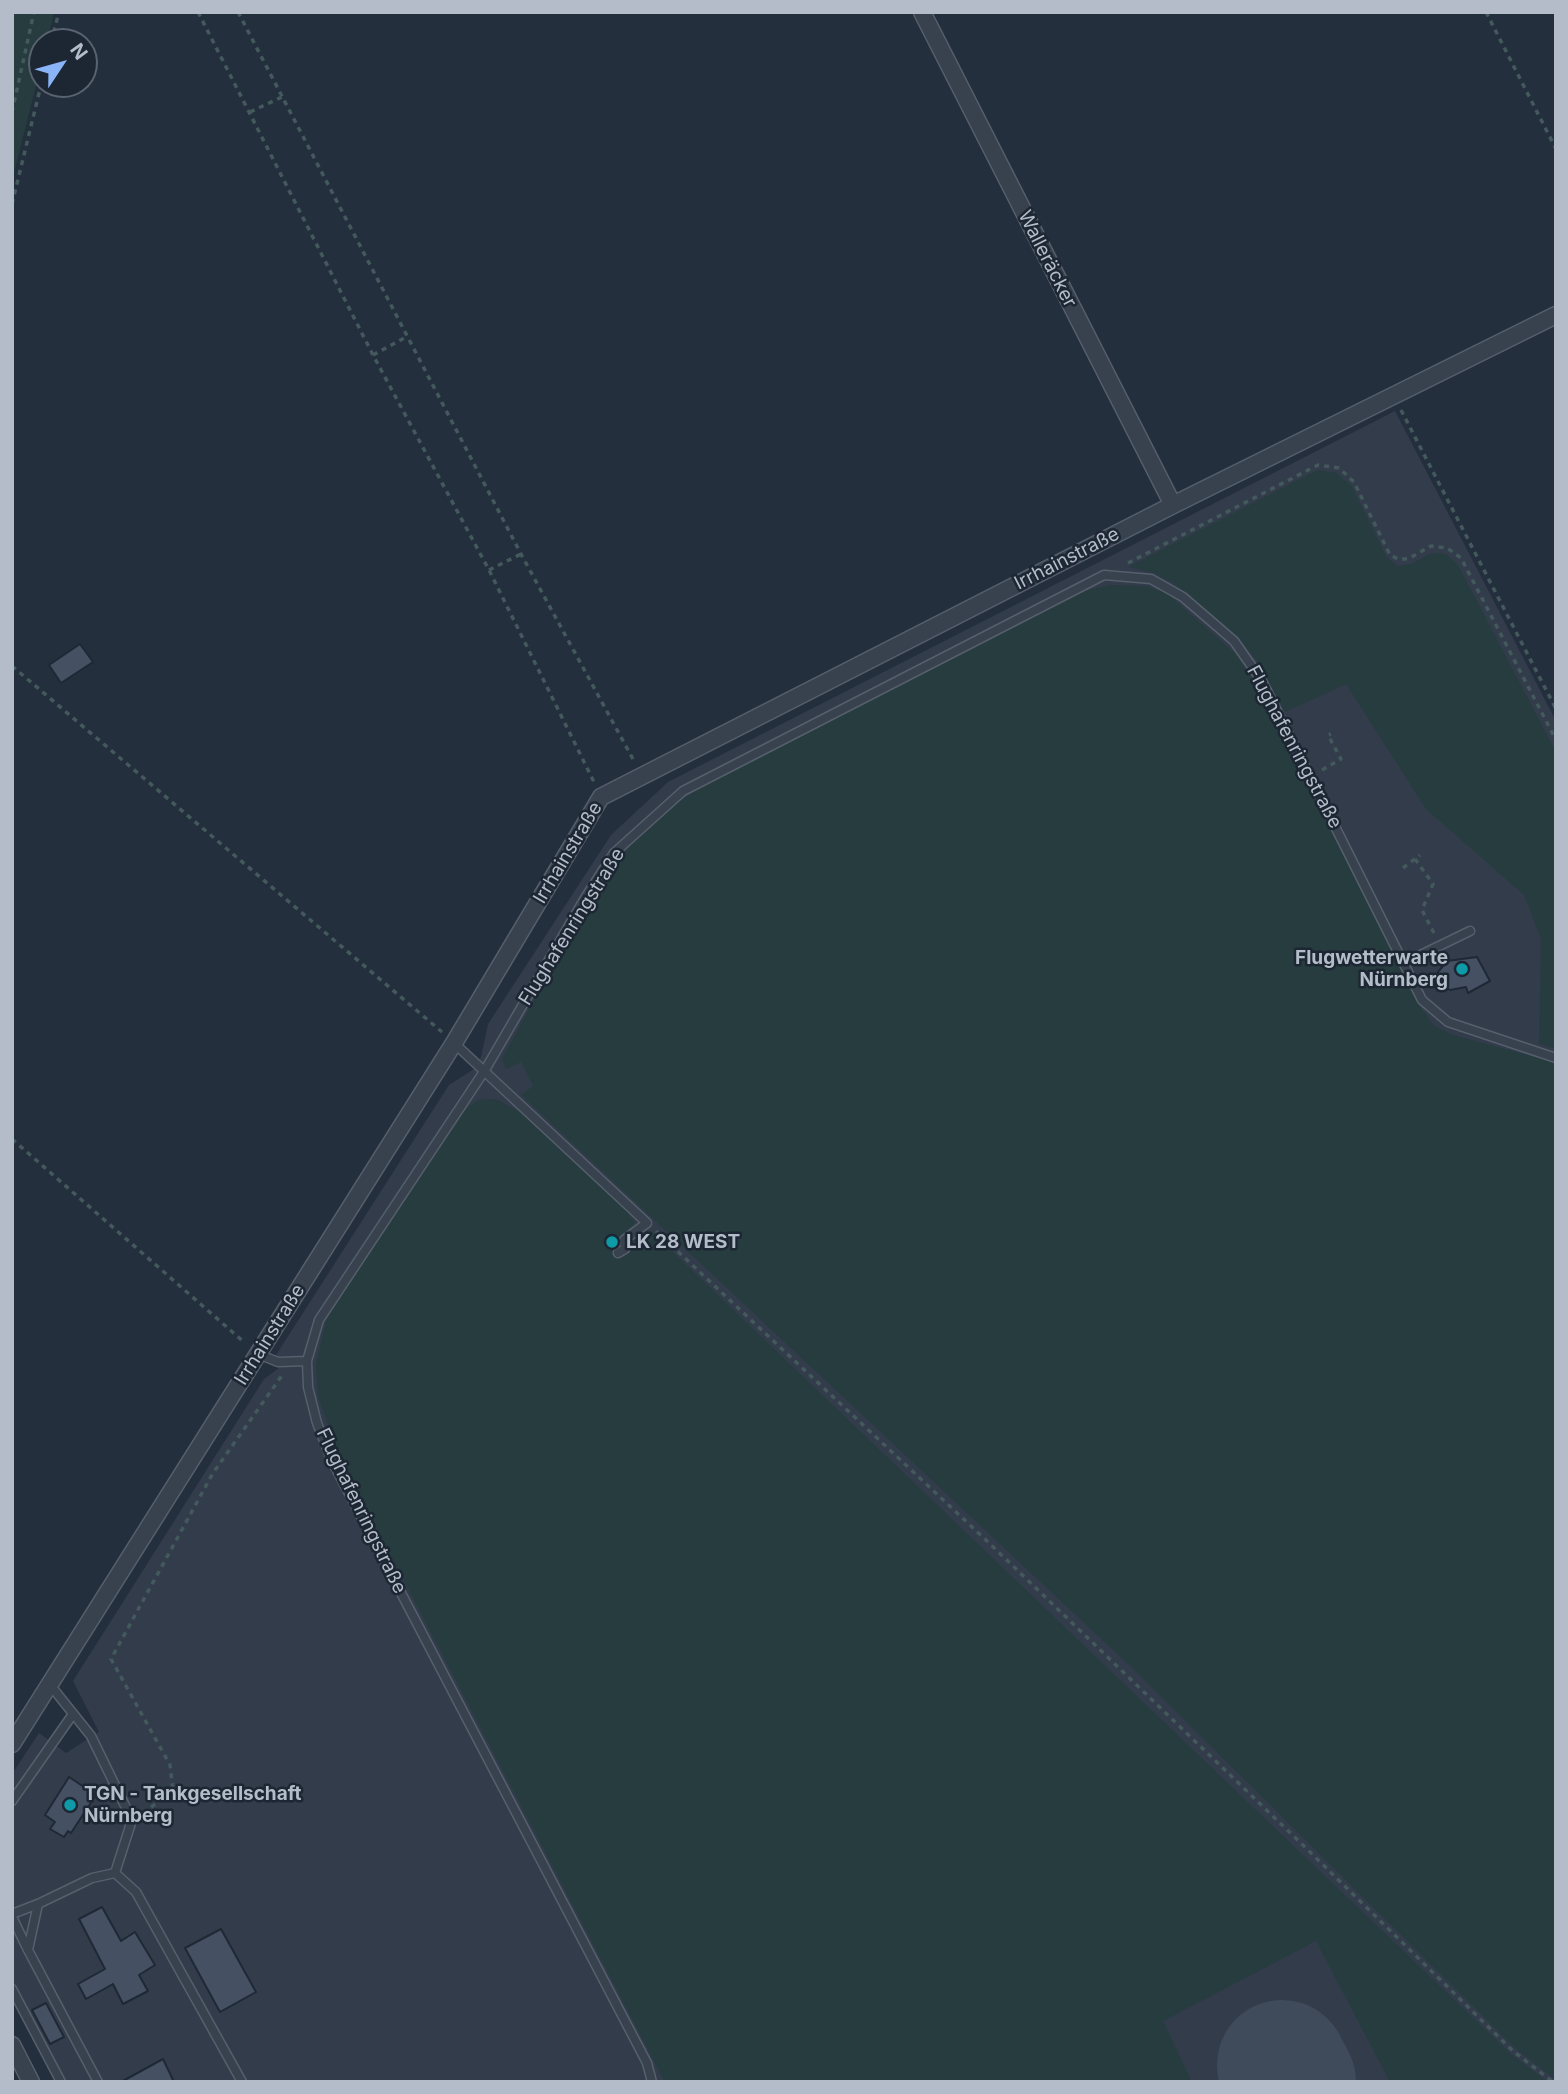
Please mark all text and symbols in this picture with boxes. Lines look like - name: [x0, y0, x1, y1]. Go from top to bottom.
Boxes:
- north arrow: [28, 28, 98, 98]
- text: N: [65, 39, 92, 64]
- street label: Walleräcker: [1013, 207, 1081, 311]
- street label: Irrhainstraße: [1011, 523, 1123, 595]
- street label: Flughafenringstraße: [1241, 662, 1347, 832]
- street label: Irrhainstraße: [529, 798, 607, 908]
- street label: Flughafenringstraße: [514, 844, 630, 1010]
- place label: Flugwetterwarte Nürnberg: [1295, 947, 1448, 991]
- marker: Flugwetterwarte Nürnberg: [1454, 961, 1470, 977]
- place label: LK 28 WEST: [626, 1231, 740, 1253]
- marker: LK 28 WEST: [604, 1234, 620, 1250]
- street label: Irrhainstraße: [230, 1280, 310, 1390]
- street label: Flughafenringstraße: [311, 1425, 411, 1597]
- place label: TGN - Tankgesellschaft Nürnberg: [84, 1783, 301, 1827]
- marker: TGN - Tankgesellschaft Nürnberg: [62, 1797, 78, 1813]

